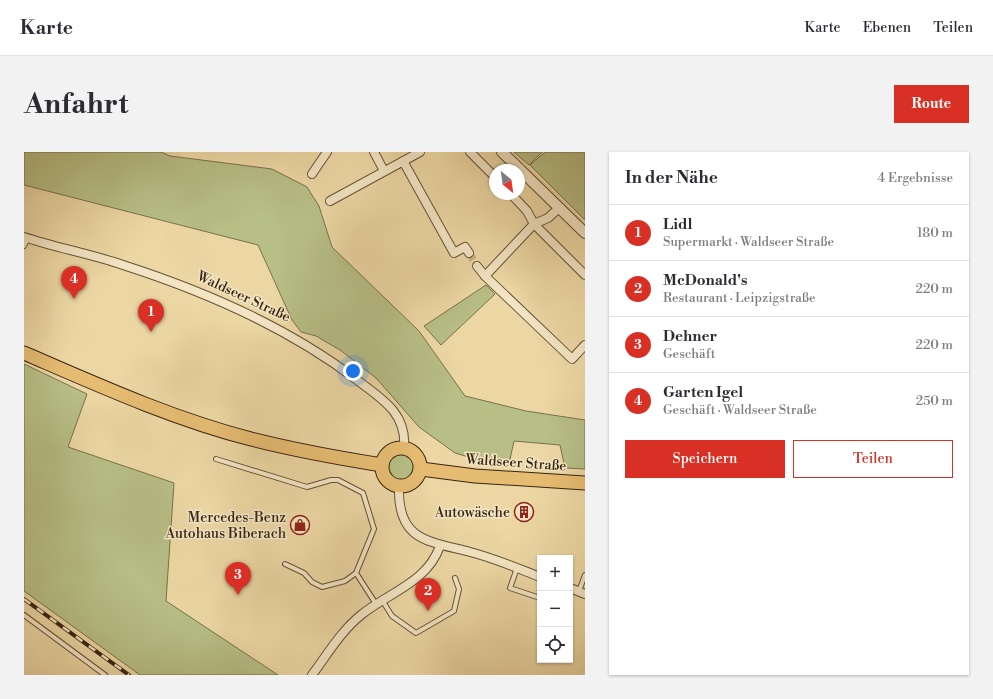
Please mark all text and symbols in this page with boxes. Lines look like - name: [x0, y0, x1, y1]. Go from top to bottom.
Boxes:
- text: Karte: [20, 16, 73, 40]
- text: Karte: [804, 19, 841, 37]
- text: Ebenen: [863, 19, 911, 37]
- text: Teilen: [933, 19, 973, 37]
- button: Route: [894, 85, 969, 123]
- text: Anfahrt: [24, 87, 128, 122]
- north arrow: [489, 164, 525, 200]
- text: In der Nähe: [625, 167, 718, 189]
- text: 4 Ergebnisse: [878, 170, 953, 186]
- text: Lidl: [663, 215, 692, 234]
- text: 1: [635, 225, 641, 241]
- text: 180 m: [917, 225, 953, 241]
- text: Supermarkt · Waldseer Straße: [663, 234, 834, 250]
- pin: 4: [61, 266, 87, 299]
- street label: Waldseer Straße: [193, 267, 293, 326]
- text: McDonald's: [663, 271, 747, 290]
- text: 2: [634, 281, 642, 297]
- text: 220 m: [915, 281, 953, 297]
- text: Restaurant · Leipzigstraße: [663, 290, 816, 306]
- pin: 1: [138, 299, 164, 332]
- text: Dehner: [663, 327, 717, 346]
- text: 3: [634, 337, 642, 353]
- text: 220 m: [915, 337, 953, 353]
- text: Geschäft: [663, 346, 715, 362]
- your location: [343, 361, 363, 381]
- text: Garten Igel: [663, 383, 743, 402]
- text: 4: [634, 393, 642, 409]
- text: 250 m: [916, 393, 953, 409]
- text: Geschäft · Waldseer Straße: [663, 402, 817, 418]
- button: Speichern: [625, 440, 785, 478]
- button: Teilen: [793, 440, 953, 478]
- street label: Waldseer Straße: [464, 450, 567, 476]
- building icon: Autowäsche: [513, 501, 535, 523]
- place label: Autowäsche: [434, 504, 510, 522]
- place label: Mercedes-Benz Autohaus Biberach: [165, 509, 287, 543]
- shop icon: Mercedes-Benz Autohaus Biberach: [289, 514, 311, 536]
- map controls: [537, 555, 573, 663]
- button: +: [537, 555, 573, 591]
- pin: 3: [225, 562, 251, 595]
- pin: 2: [415, 578, 441, 611]
- button: −: [537, 591, 573, 627]
- button: locate: [537, 627, 573, 663]

